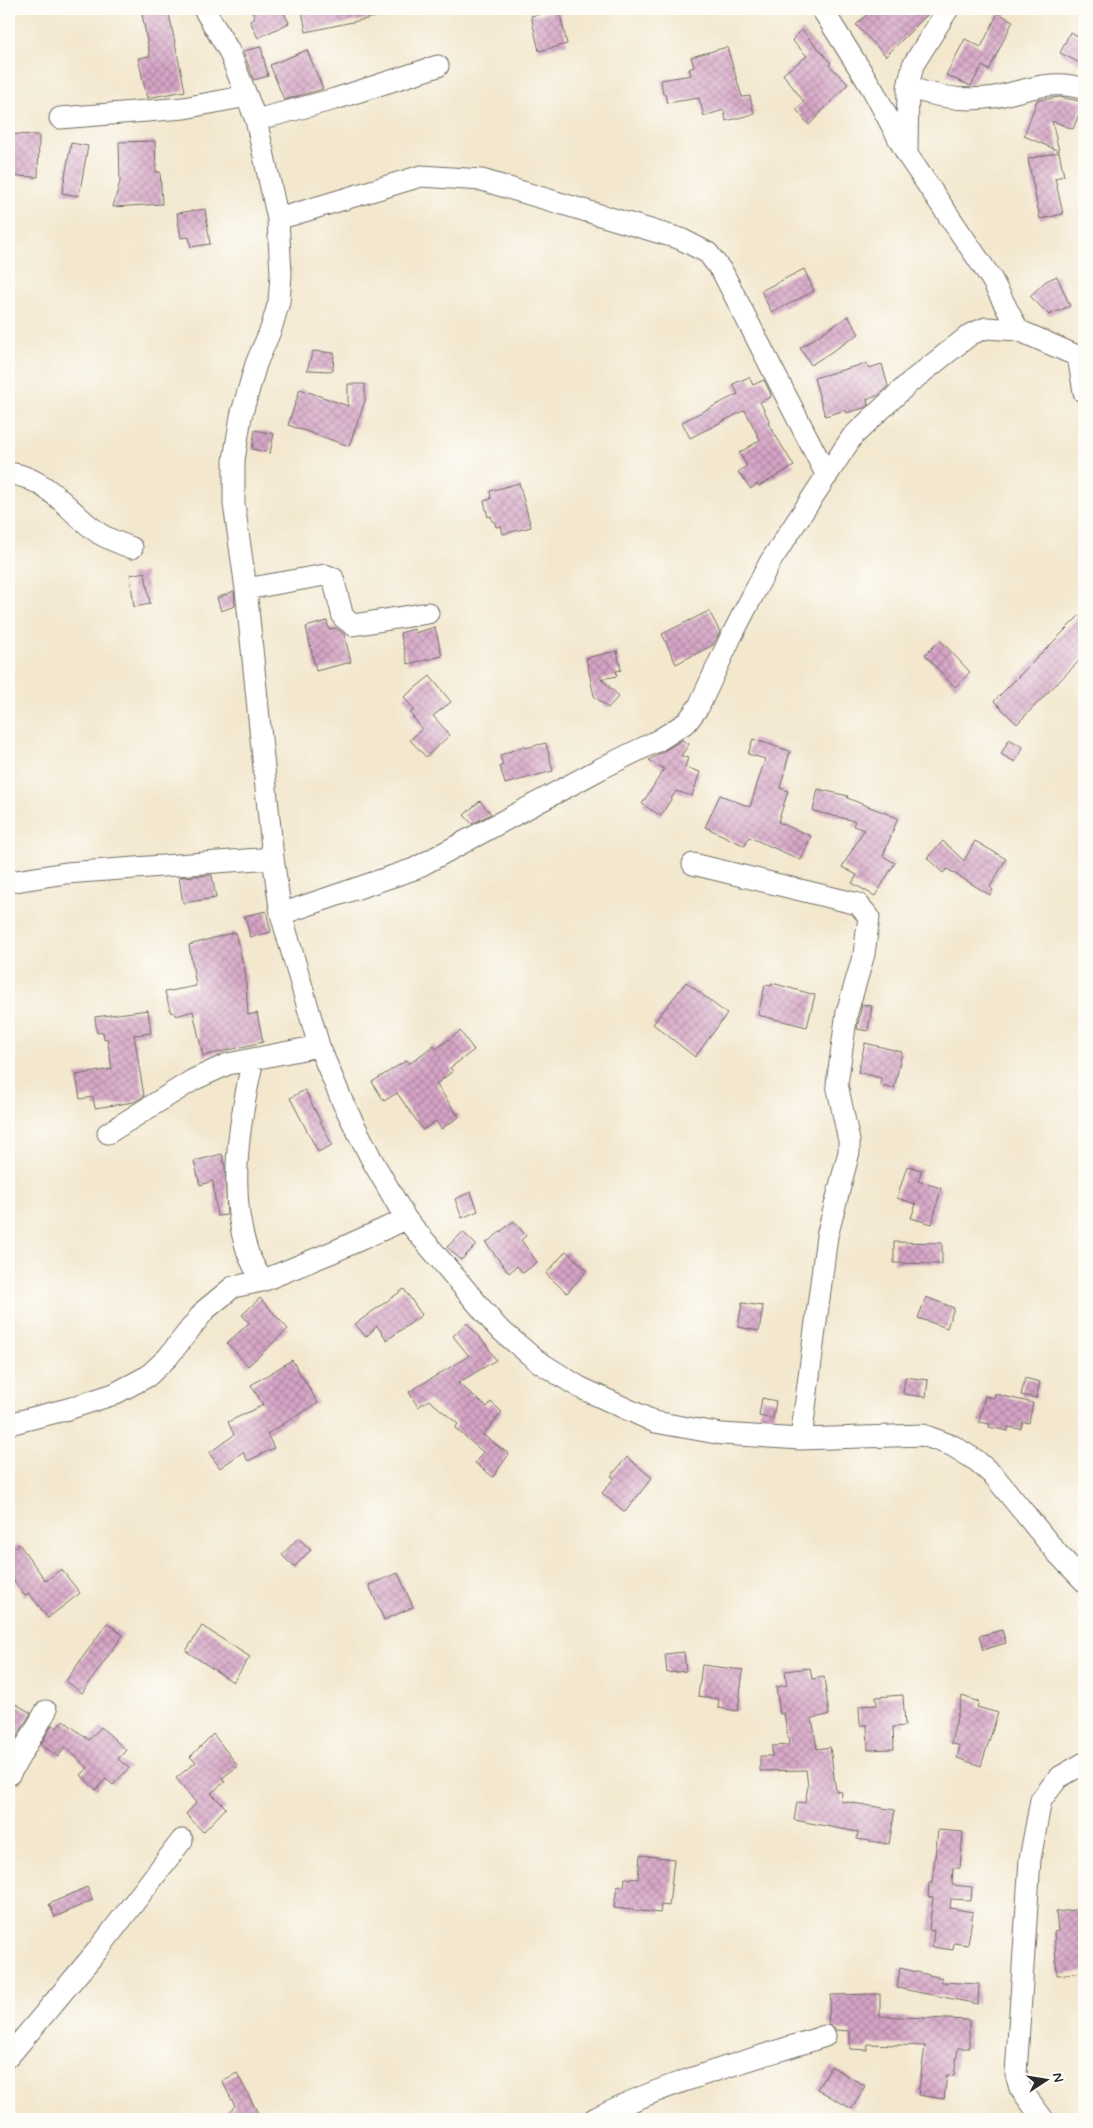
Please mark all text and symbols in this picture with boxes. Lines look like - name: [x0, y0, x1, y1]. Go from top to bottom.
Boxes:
- north arrow: [1020, 2056, 1070, 2106]
- text: N: [1048, 2071, 1068, 2084]

